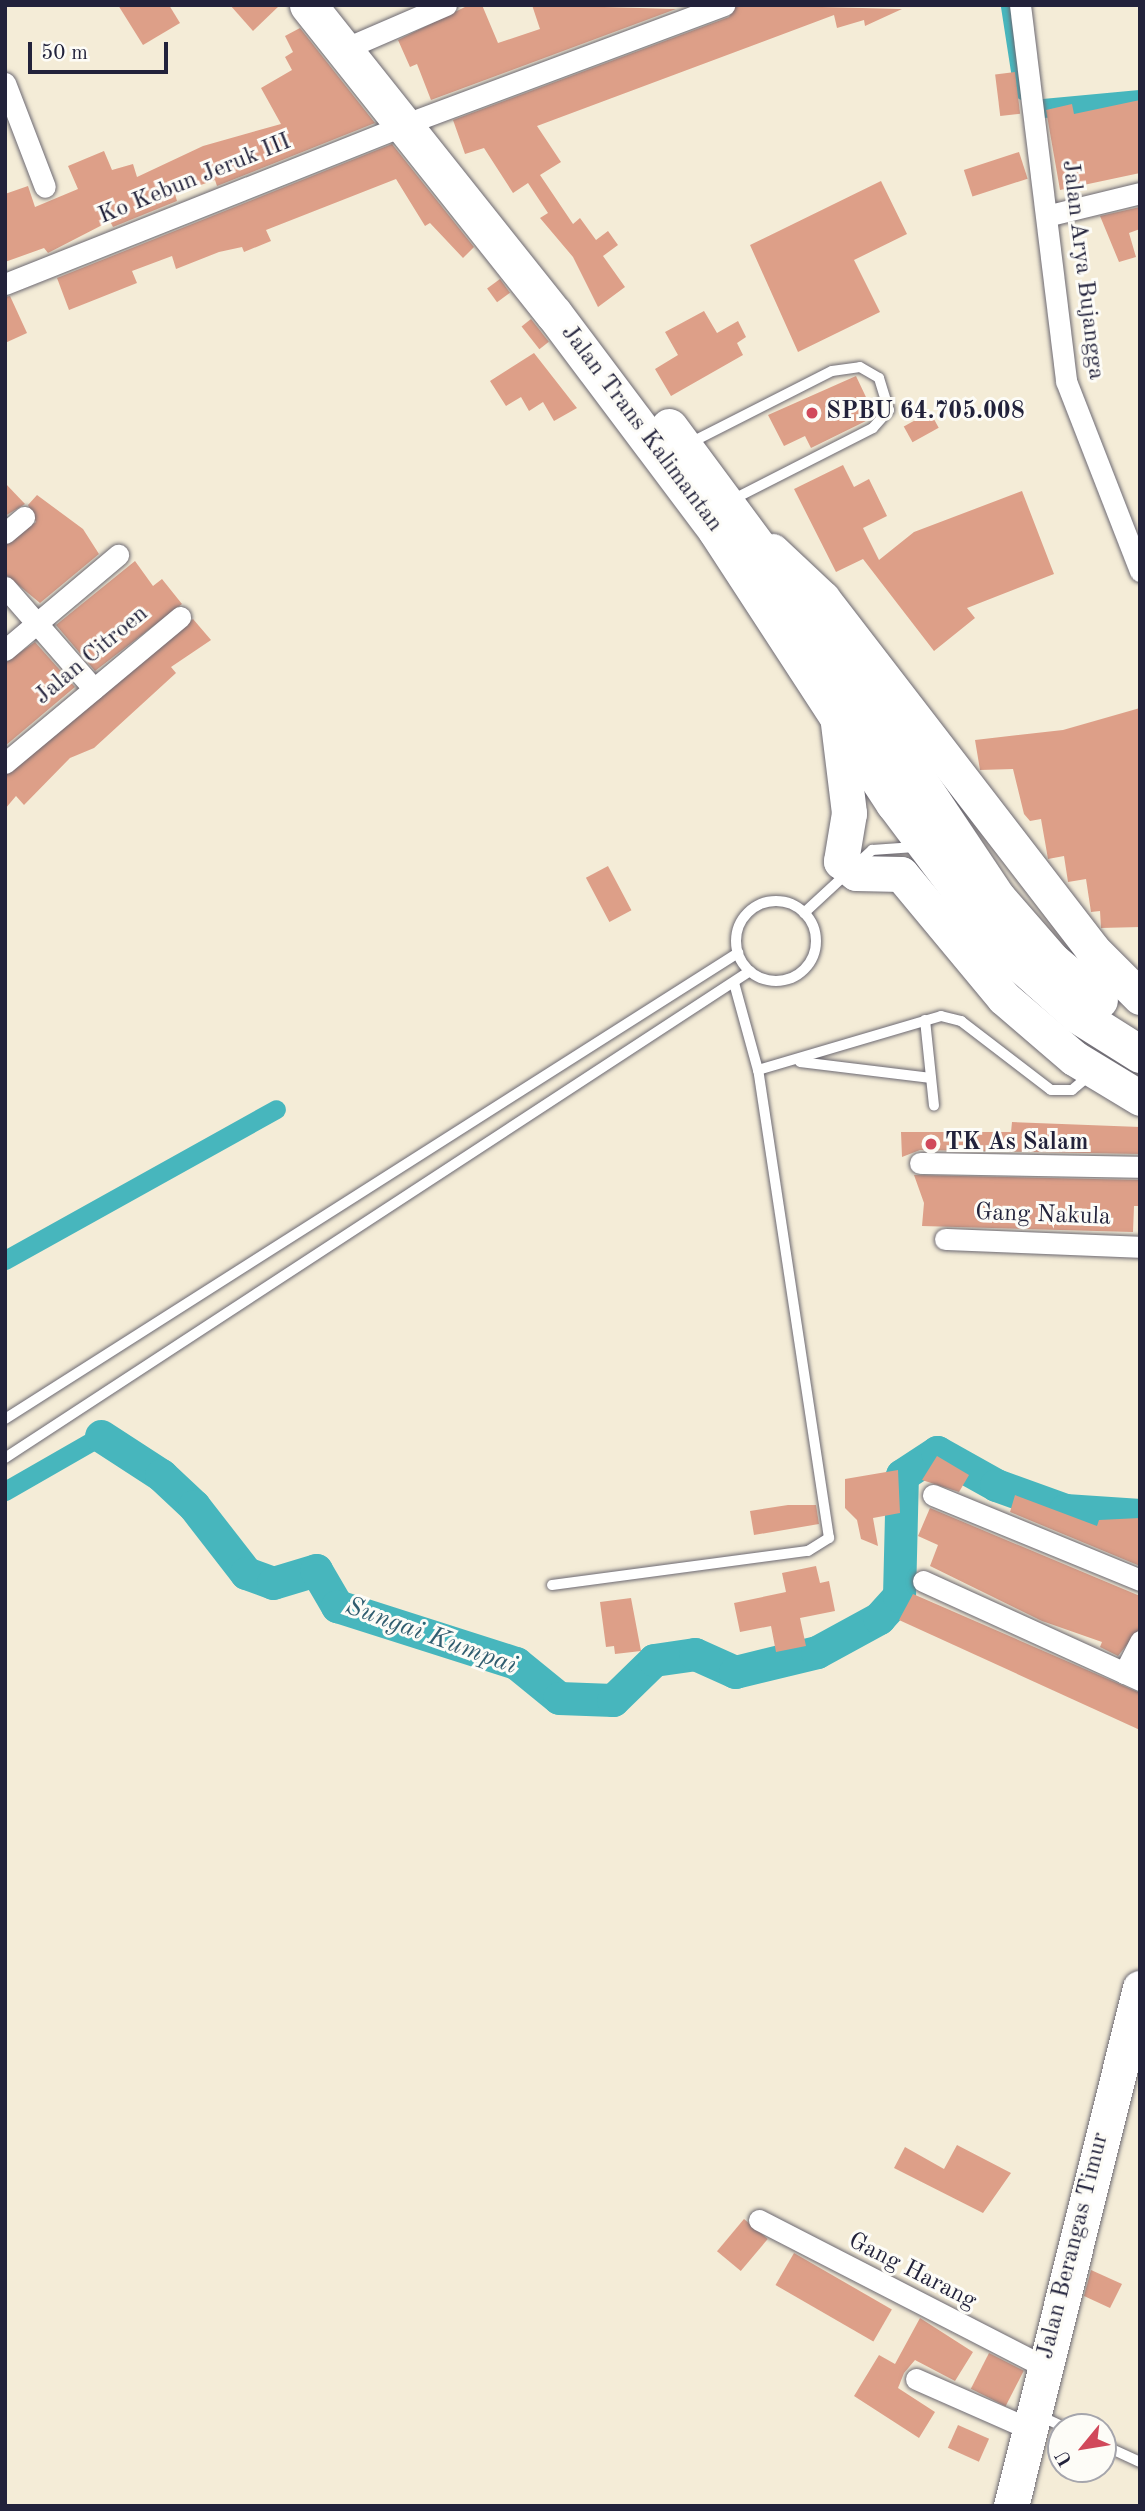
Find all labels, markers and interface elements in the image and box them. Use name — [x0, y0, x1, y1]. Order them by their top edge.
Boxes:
scale bar — [32, 28, 172, 72]
text: 50 m — [41, 43, 88, 64]
street label: Ko Kebun Jeruk III — [95, 128, 295, 232]
street label: Jalan Arya Bujangga — [1054, 158, 1110, 382]
street label: Jalan Trans Kalimantan — [554, 320, 728, 538]
place label: SPBU 64.705.008 — [826, 399, 1025, 427]
marker: SPBU 64.705.008 — [804, 405, 820, 421]
street label: Jalan Citroen — [29, 600, 155, 712]
place label: TK As Salam — [945, 1130, 1088, 1158]
marker: TK As Salam — [923, 1136, 939, 1152]
street label: Gang Nakula — [975, 1199, 1111, 1233]
water label: Sungai Kumpai — [341, 1591, 521, 1683]
street label: Jalan Berangas Timur — [1032, 2130, 1116, 2362]
street label: Gang Harang — [843, 2227, 981, 2317]
north arrow — [1047, 2413, 1117, 2483]
text: U — [1053, 2446, 1077, 2469]

